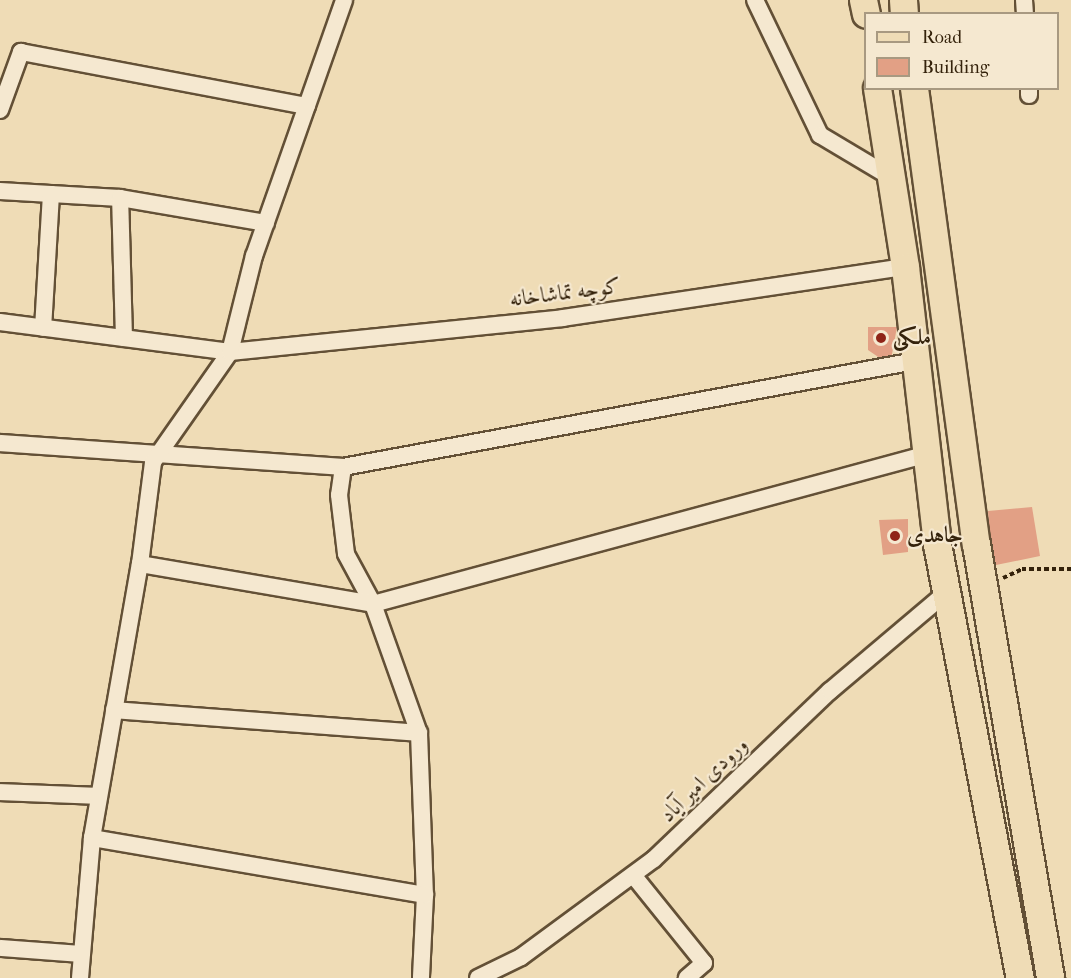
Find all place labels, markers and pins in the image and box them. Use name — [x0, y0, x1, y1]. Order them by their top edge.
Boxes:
place label: ملکی — [893, 325, 931, 351]
marker: ملکی — [874, 331, 888, 345]
place label: جاهدی — [907, 523, 962, 549]
marker: جاهدی — [888, 529, 902, 543]

